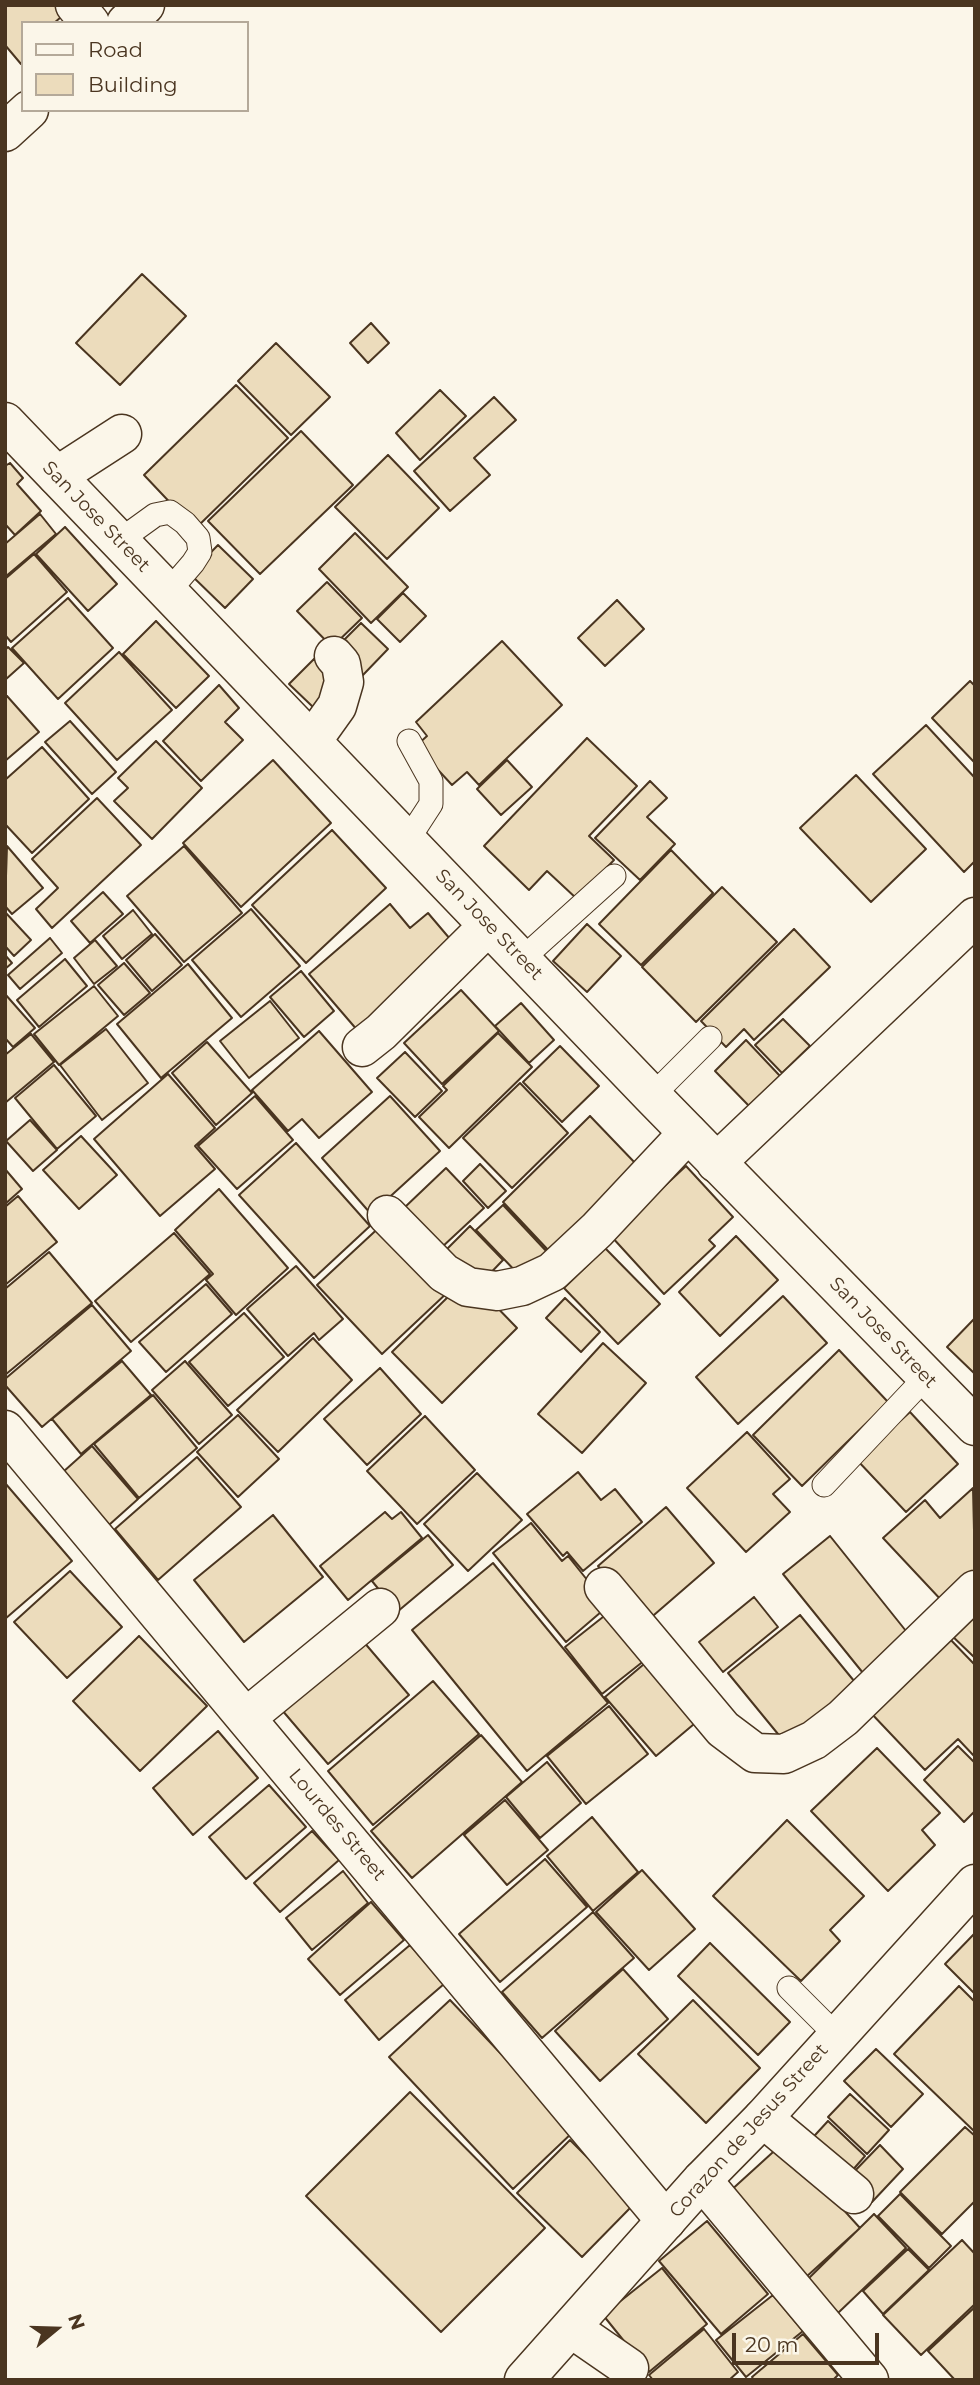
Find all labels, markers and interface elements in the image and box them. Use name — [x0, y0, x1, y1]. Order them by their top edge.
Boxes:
legend — [21, 21, 248, 112]
text: Road — [88, 37, 143, 62]
text: Building — [88, 72, 178, 97]
street label: San Jose Street — [37, 457, 155, 577]
street label: San Jose Street — [430, 865, 548, 985]
street label: San Jose Street — [824, 1273, 942, 1393]
street label: Lourdes Street — [284, 1764, 390, 1886]
street label: Corazon de Jesus Street — [665, 2039, 833, 2223]
north arrow — [21, 2294, 91, 2364]
text: N — [63, 2311, 90, 2333]
scale bar — [735, 2318, 882, 2362]
text: 20 m — [745, 2332, 799, 2357]

